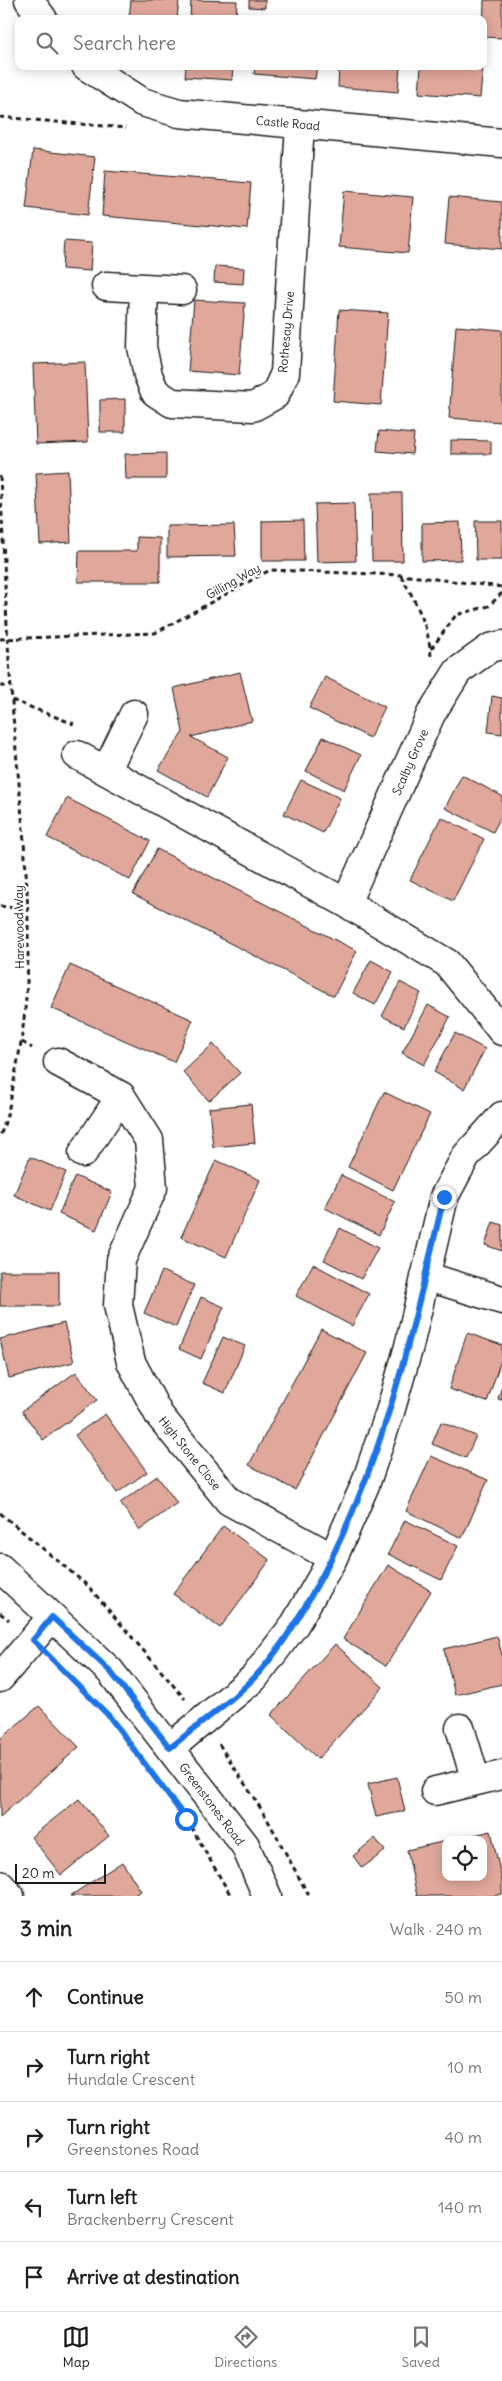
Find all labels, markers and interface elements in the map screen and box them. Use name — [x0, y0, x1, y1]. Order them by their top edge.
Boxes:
search box — [15, 15, 487, 70]
icon: search — [33, 29, 61, 57]
text: Search here — [73, 31, 176, 55]
street label: Castle Road — [255, 113, 321, 133]
street label: Rothesay Drive — [275, 291, 297, 373]
street label: Gilling Way — [203, 560, 263, 602]
street label: Scalby Grove — [389, 727, 431, 797]
street label: Harewood Way — [11, 885, 27, 969]
route end — [433, 1186, 456, 1209]
street label: High Stone Close — [156, 1413, 224, 1493]
street label: Greenstones Road — [176, 1760, 248, 1848]
route start — [175, 1808, 198, 1831]
map controls — [442, 1836, 487, 1881]
button: locate — [442, 1836, 487, 1881]
scale bar — [15, 1861, 106, 1884]
text: 20 m — [22, 1864, 55, 1882]
text: 3 min — [20, 1915, 72, 1942]
text: Walk · 240 m — [390, 1919, 482, 1939]
icon: ahead — [20, 1983, 48, 2011]
text: Continue — [67, 1985, 144, 2009]
text: 50 m — [444, 1987, 482, 2007]
text: Turn right — [67, 2045, 150, 2069]
icon: right — [20, 2053, 48, 2081]
text: 10 m — [447, 2057, 482, 2077]
text: Hundale Crescent — [67, 2069, 195, 2089]
text: Turn right — [67, 2115, 150, 2139]
icon: right — [20, 2123, 48, 2151]
text: 40 m — [444, 2127, 482, 2147]
text: Greenstones Road — [67, 2139, 199, 2159]
text: Turn left — [67, 2185, 137, 2209]
icon: left — [20, 2193, 48, 2221]
text: 140 m — [438, 2197, 482, 2217]
text: Brackenberry Crescent — [67, 2209, 234, 2229]
icon: arrive — [20, 2263, 48, 2291]
text: Arrive at destination — [67, 2265, 240, 2289]
tab: Map — [62, 2323, 90, 2371]
tab: Directions — [214, 2323, 277, 2371]
tab: Saved — [402, 2323, 440, 2371]

